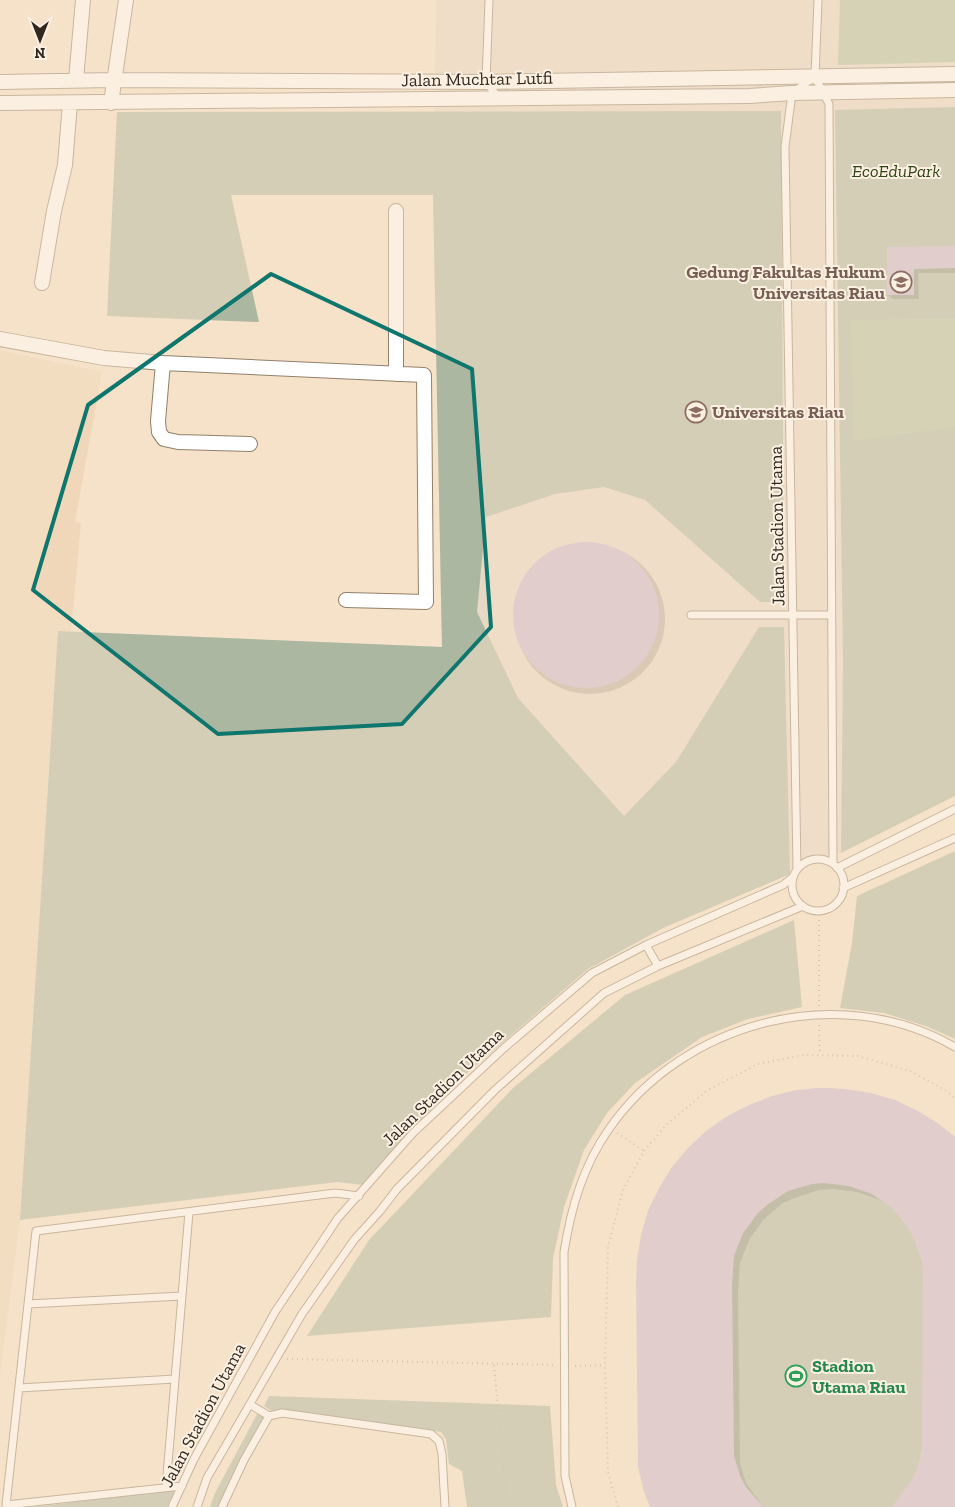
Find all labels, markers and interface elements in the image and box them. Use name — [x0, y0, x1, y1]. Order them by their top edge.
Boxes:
north arrow — [15, 15, 65, 65]
text: N — [34, 44, 45, 61]
street label: Jalan Muchtar Lutfi — [401, 67, 553, 91]
park label: EcoEduPark — [852, 160, 940, 182]
place label: Gedung Fakultas Hukum Universitas Riau — [686, 261, 885, 304]
school or university icon: Gedung Fakultas Hukum Universitas Riau — [889, 270, 913, 294]
school or university icon: Universitas Riau — [684, 400, 708, 424]
place label: Universitas Riau — [712, 401, 845, 423]
street label: Jalan Stadion Utama — [765, 445, 789, 606]
street label: Jalan Stadion Utama — [378, 1023, 508, 1151]
street label: Jalan Stadion Utama — [156, 1339, 250, 1491]
place label: Stadion Utama Riau — [812, 1355, 906, 1398]
sports icon: Stadion Utama Riau — [784, 1364, 808, 1388]

